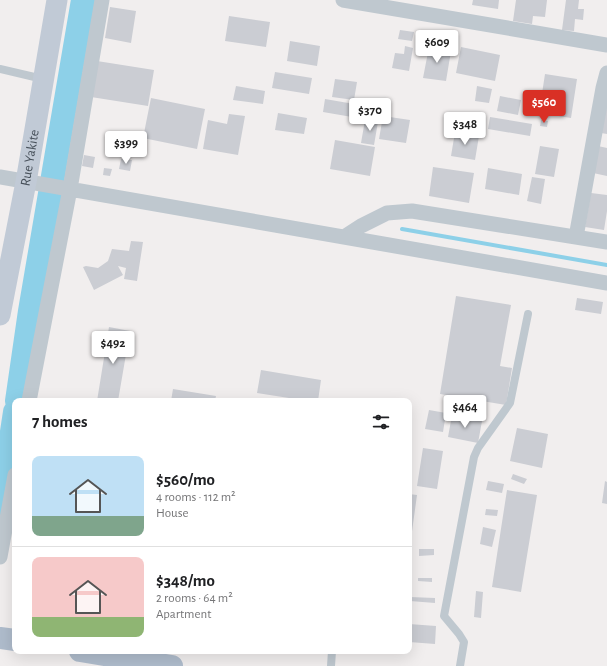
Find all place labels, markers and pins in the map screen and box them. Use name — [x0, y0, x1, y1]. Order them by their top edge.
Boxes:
pin: $609 — [413, 30, 461, 64]
pin: $560 — [520, 90, 568, 124]
pin: $370 — [346, 98, 394, 132]
pin: $348 — [441, 112, 489, 146]
pin: $399 — [102, 131, 150, 165]
pin: $492 — [89, 331, 137, 365]
pin: $464 — [441, 395, 489, 429]

